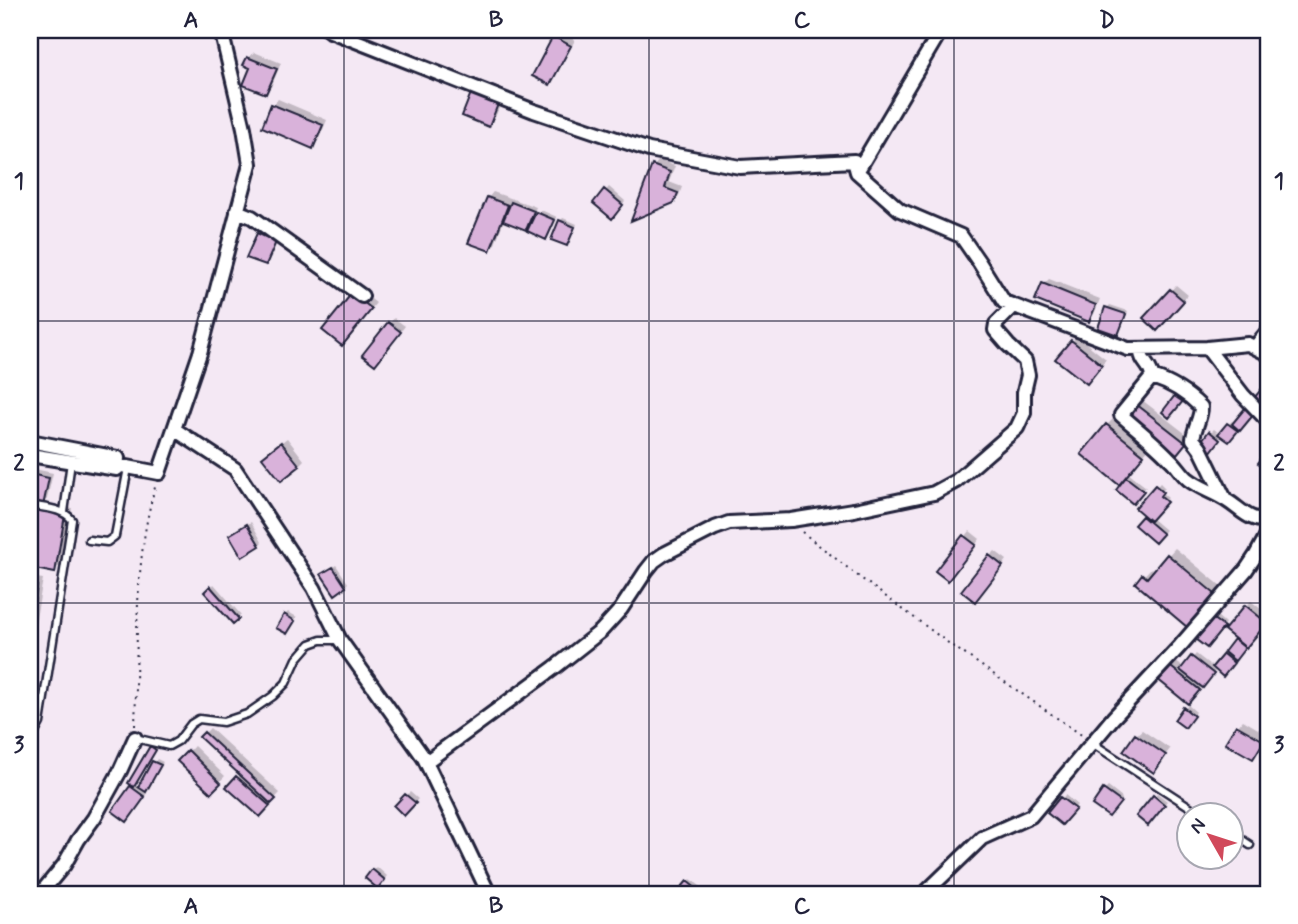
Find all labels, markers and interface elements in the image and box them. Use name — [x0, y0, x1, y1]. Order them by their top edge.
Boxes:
text: A — [183, 6, 199, 36]
text: B — [489, 6, 504, 36]
text: C — [794, 6, 811, 36]
text: D — [1099, 6, 1115, 36]
text: 1 — [14, 167, 24, 197]
text: 1 — [1274, 167, 1284, 197]
text: 2 — [13, 449, 25, 479]
text: 2 — [1273, 449, 1285, 479]
text: 3 — [14, 731, 25, 761]
text: 3 — [1274, 731, 1285, 761]
north arrow — [1176, 802, 1246, 872]
text: N — [1184, 813, 1212, 839]
text: A — [183, 892, 199, 922]
text: B — [489, 892, 504, 922]
text: C — [794, 892, 811, 922]
text: D — [1099, 892, 1115, 922]

